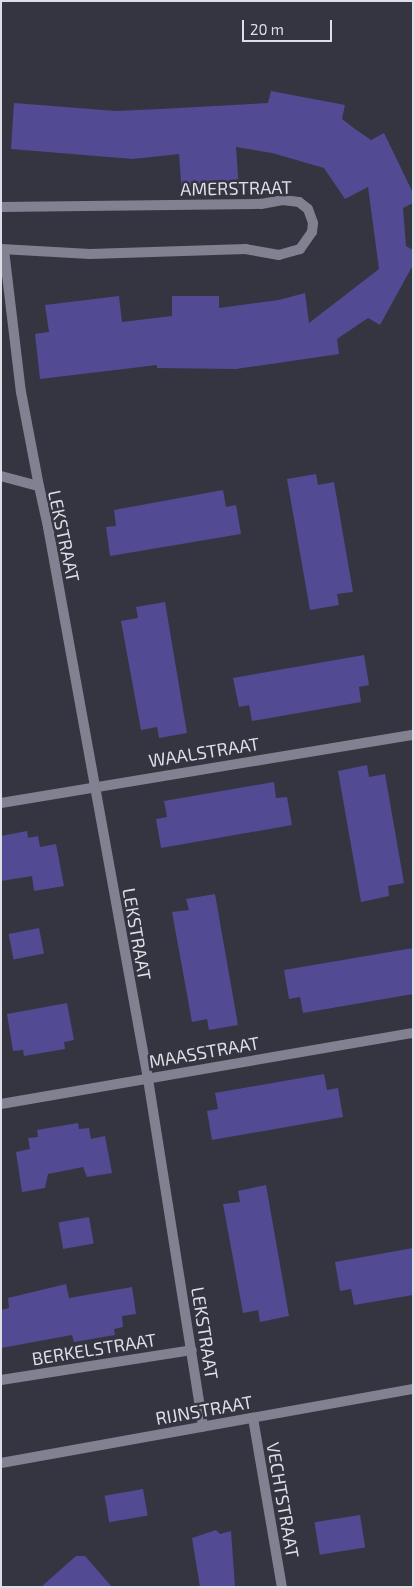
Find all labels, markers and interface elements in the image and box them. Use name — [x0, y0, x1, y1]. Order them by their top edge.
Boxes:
scale bar — [244, 10, 334, 42]
text: 20 m — [250, 20, 284, 38]
street label: AMERSTRAAT — [180, 176, 292, 200]
street label: LEKSTRAAT — [44, 488, 84, 584]
street label: WAALSTRAAT — [147, 733, 261, 771]
street label: LEKSTRAAT — [118, 886, 156, 982]
street label: MAASSTRAAT — [147, 1032, 261, 1072]
street label: LEKSTRAAT — [187, 1285, 223, 1381]
street label: BERKELSTRAAT — [30, 1329, 158, 1369]
street label: RIJNSTRAAT — [154, 1391, 254, 1429]
street label: VECHTSTRAAT — [262, 1440, 304, 1560]

